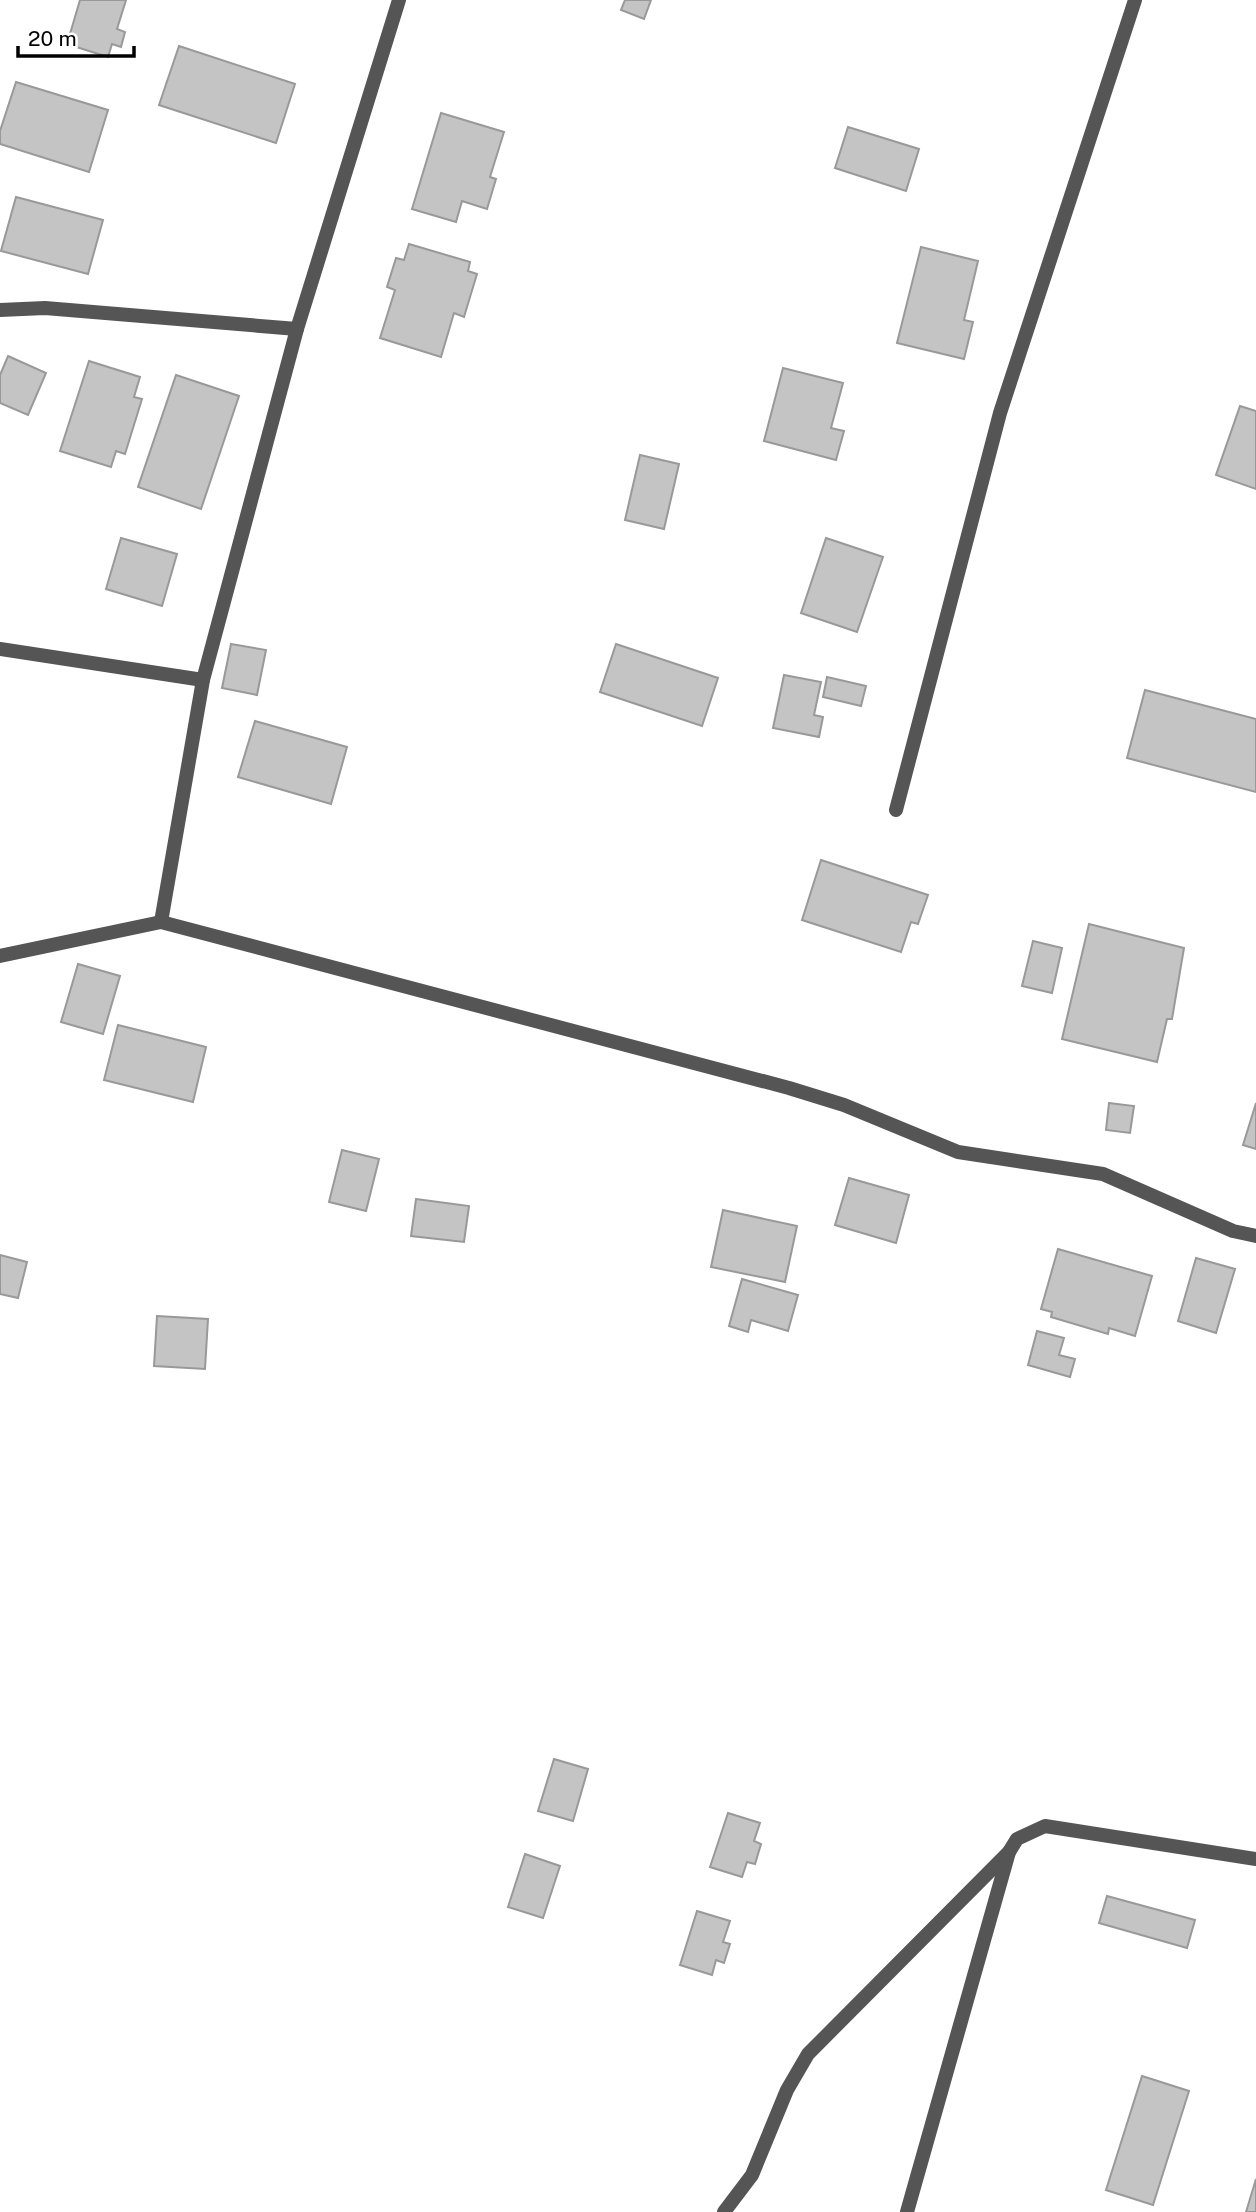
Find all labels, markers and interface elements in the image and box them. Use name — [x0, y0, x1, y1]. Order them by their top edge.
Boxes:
scale bar — [18, 14, 133, 58]
text: 20 m — [28, 26, 77, 51]

